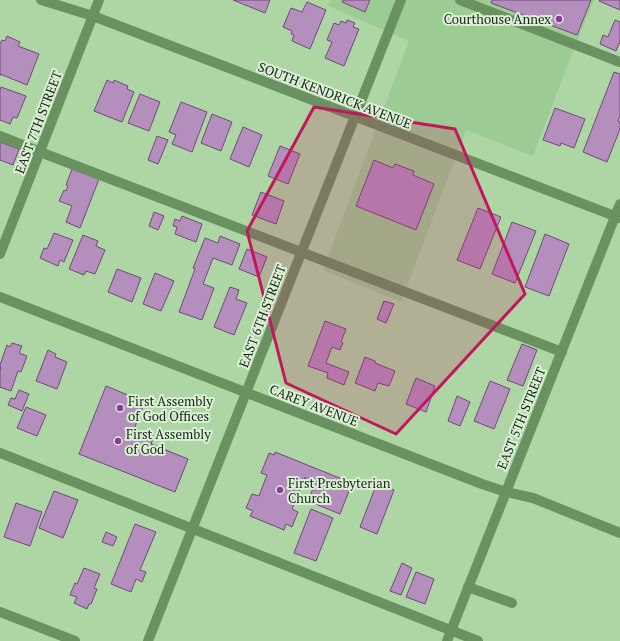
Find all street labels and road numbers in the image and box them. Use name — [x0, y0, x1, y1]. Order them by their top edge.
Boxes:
street label: SOUTH KENDRICK AVENUE — [256, 57, 414, 133]
street label: EAST 7TH STREET — [10, 68, 66, 176]
street label: EAST 6TH STREET — [234, 262, 290, 370]
street label: EAST 5TH STREET — [492, 364, 550, 472]
street label: CAREY AVENUE — [267, 380, 361, 430]

